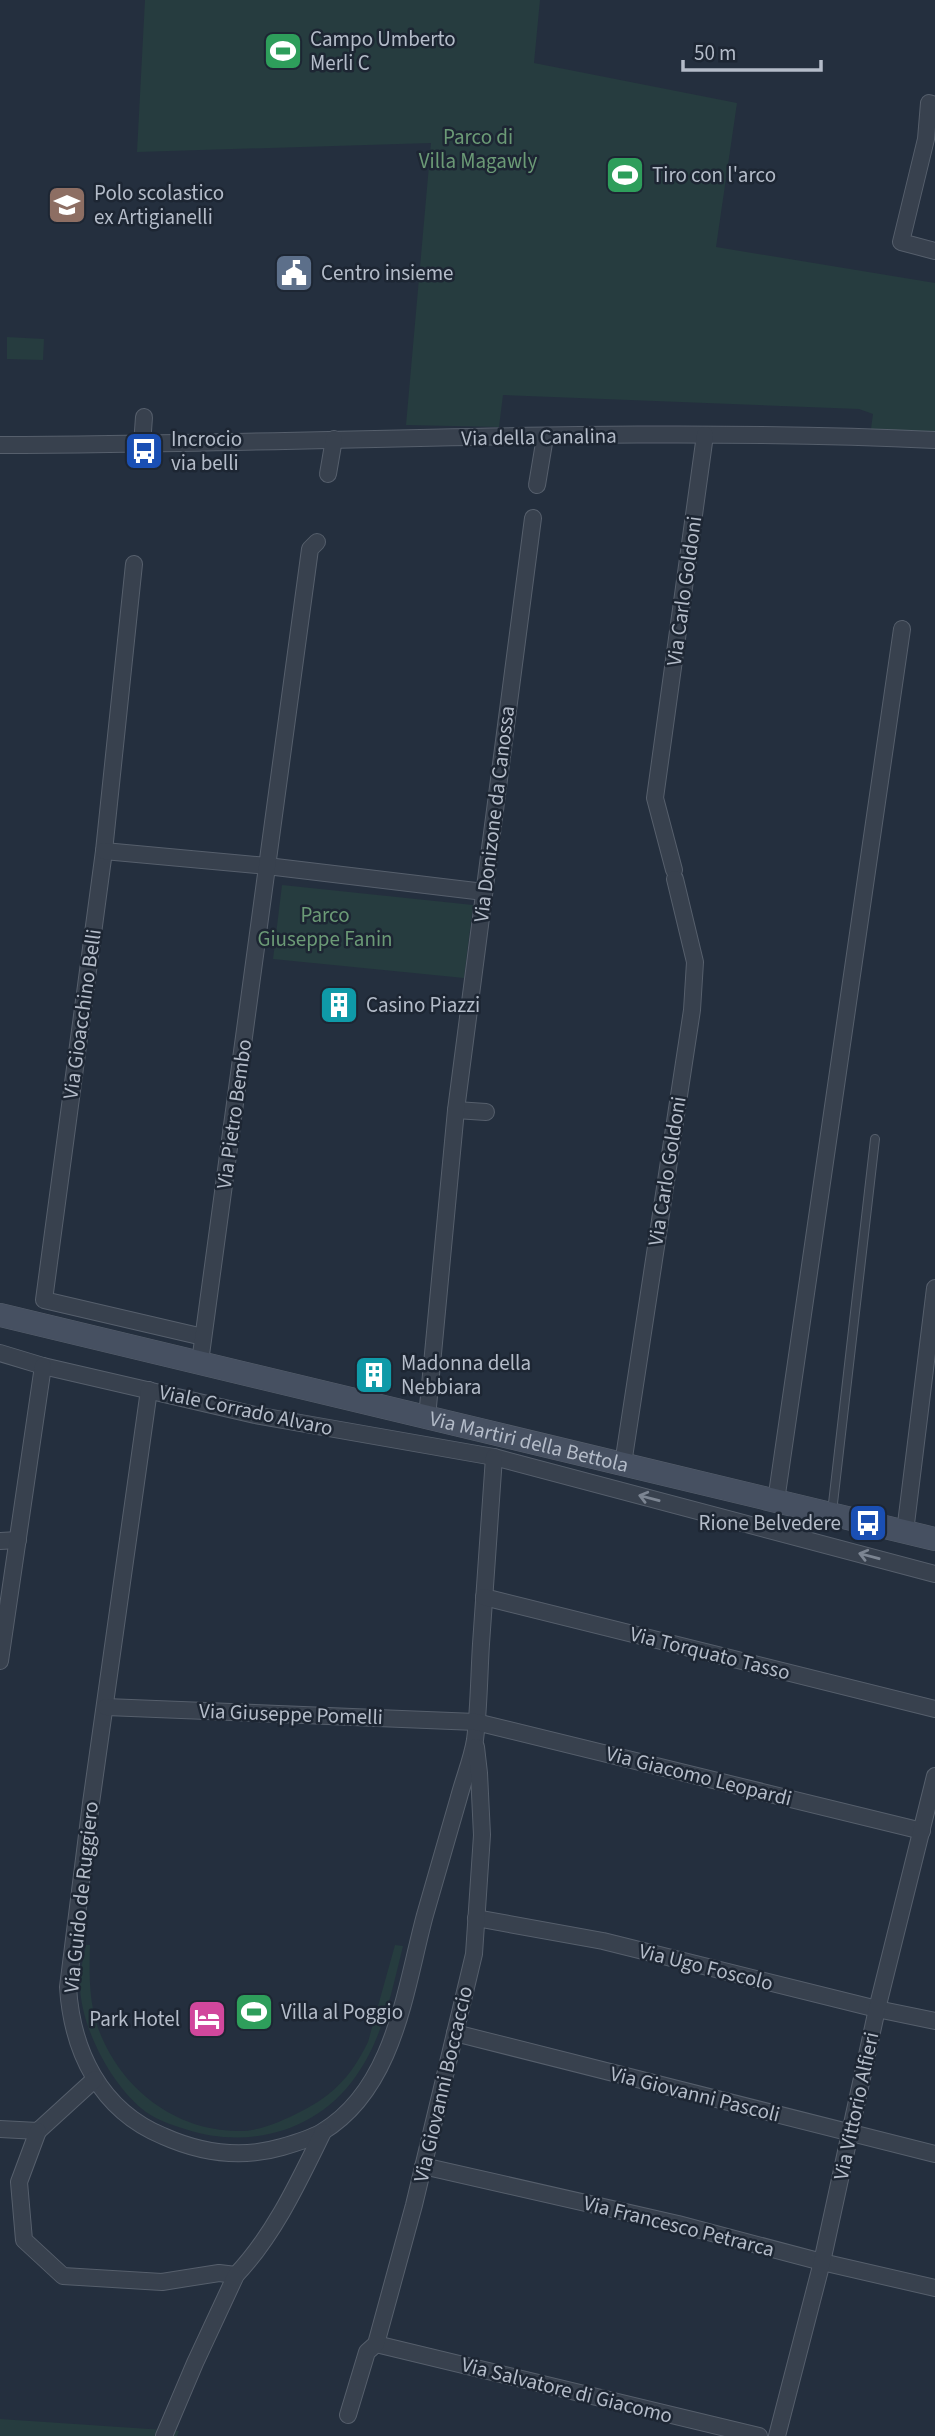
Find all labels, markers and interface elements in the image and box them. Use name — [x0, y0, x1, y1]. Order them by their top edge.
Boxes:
place label: Campo Umberto Merli C — [310, 24, 456, 78]
scale bar — [683, 28, 821, 72]
sports icon: Campo Umberto Merli C — [262, 30, 304, 72]
text: 50 m — [694, 38, 736, 68]
park label: Parco di Villa Magawly — [419, 122, 537, 176]
sports icon: Tiro con l'arco — [604, 154, 646, 196]
place label: Tiro con l'arco — [652, 160, 776, 190]
place label: Polo scolastico ex Artigianelli — [94, 178, 224, 232]
school or university icon: Polo scolastico ex Artigianelli — [46, 184, 88, 226]
public building icon: Centro insieme — [273, 252, 315, 294]
place label: Centro insieme — [321, 258, 454, 288]
street label: Via della Canalina — [461, 421, 617, 453]
place label: Incrocio via belli — [171, 424, 242, 478]
bus stop icon: Incrocio via belli — [123, 430, 165, 472]
street label: Via Carlo Goldoni — [659, 514, 709, 668]
street label: Via Donizone da Canossa — [466, 704, 522, 924]
park label: Parco Giuseppe Fanin — [257, 900, 393, 954]
street label: Via Gioacchino Belli — [55, 927, 109, 1101]
building icon: Casino Piazzi — [318, 984, 360, 1026]
place label: Casino Piazzi — [366, 990, 480, 1020]
street label: Via Pietro Bembo — [209, 1037, 259, 1191]
street label: Via Carlo Goldoni — [640, 1094, 694, 1248]
place label: Madonna della Nebbiara — [401, 1348, 531, 1402]
building icon: Madonna della Nebbiara — [353, 1354, 395, 1396]
street label: Viale Corrado Alvaro — [156, 1377, 336, 1443]
street label: Via Martiri della Bettola — [426, 1403, 632, 1480]
one-way arrow — [638, 1491, 661, 1504]
bus stop icon: Rione Belvedere — [847, 1502, 889, 1544]
place label: Rione Belvedere — [699, 1508, 841, 1538]
one-way arrow — [858, 1549, 881, 1562]
street label: Via Torquato Tasso — [627, 1619, 793, 1687]
street label: Via Giuseppe Pomelli — [199, 1696, 383, 1732]
street label: Via Giacomo Leopardi — [603, 1738, 795, 1814]
street label: Via Guido de Ruggiero — [56, 1800, 106, 1994]
street label: Via Ugo Foscolo — [636, 1936, 776, 1998]
street label: Via Giovanni Boccaccio — [406, 1983, 480, 2185]
sports icon: Villa al Poggio — [233, 1991, 275, 2033]
place label: Villa al Poggio — [281, 1997, 403, 2027]
hotel icon: Park Hotel — [186, 1998, 228, 2040]
place label: Park Hotel — [89, 2004, 180, 2034]
street label: Via Vittorio Alfieri — [826, 2029, 886, 2183]
street label: Via Giovanni Pascoli — [607, 2058, 783, 2130]
street label: Via Francesco Petrarca — [580, 2188, 778, 2264]
street label: Via Salvatore di Giacomo — [458, 2349, 676, 2431]

